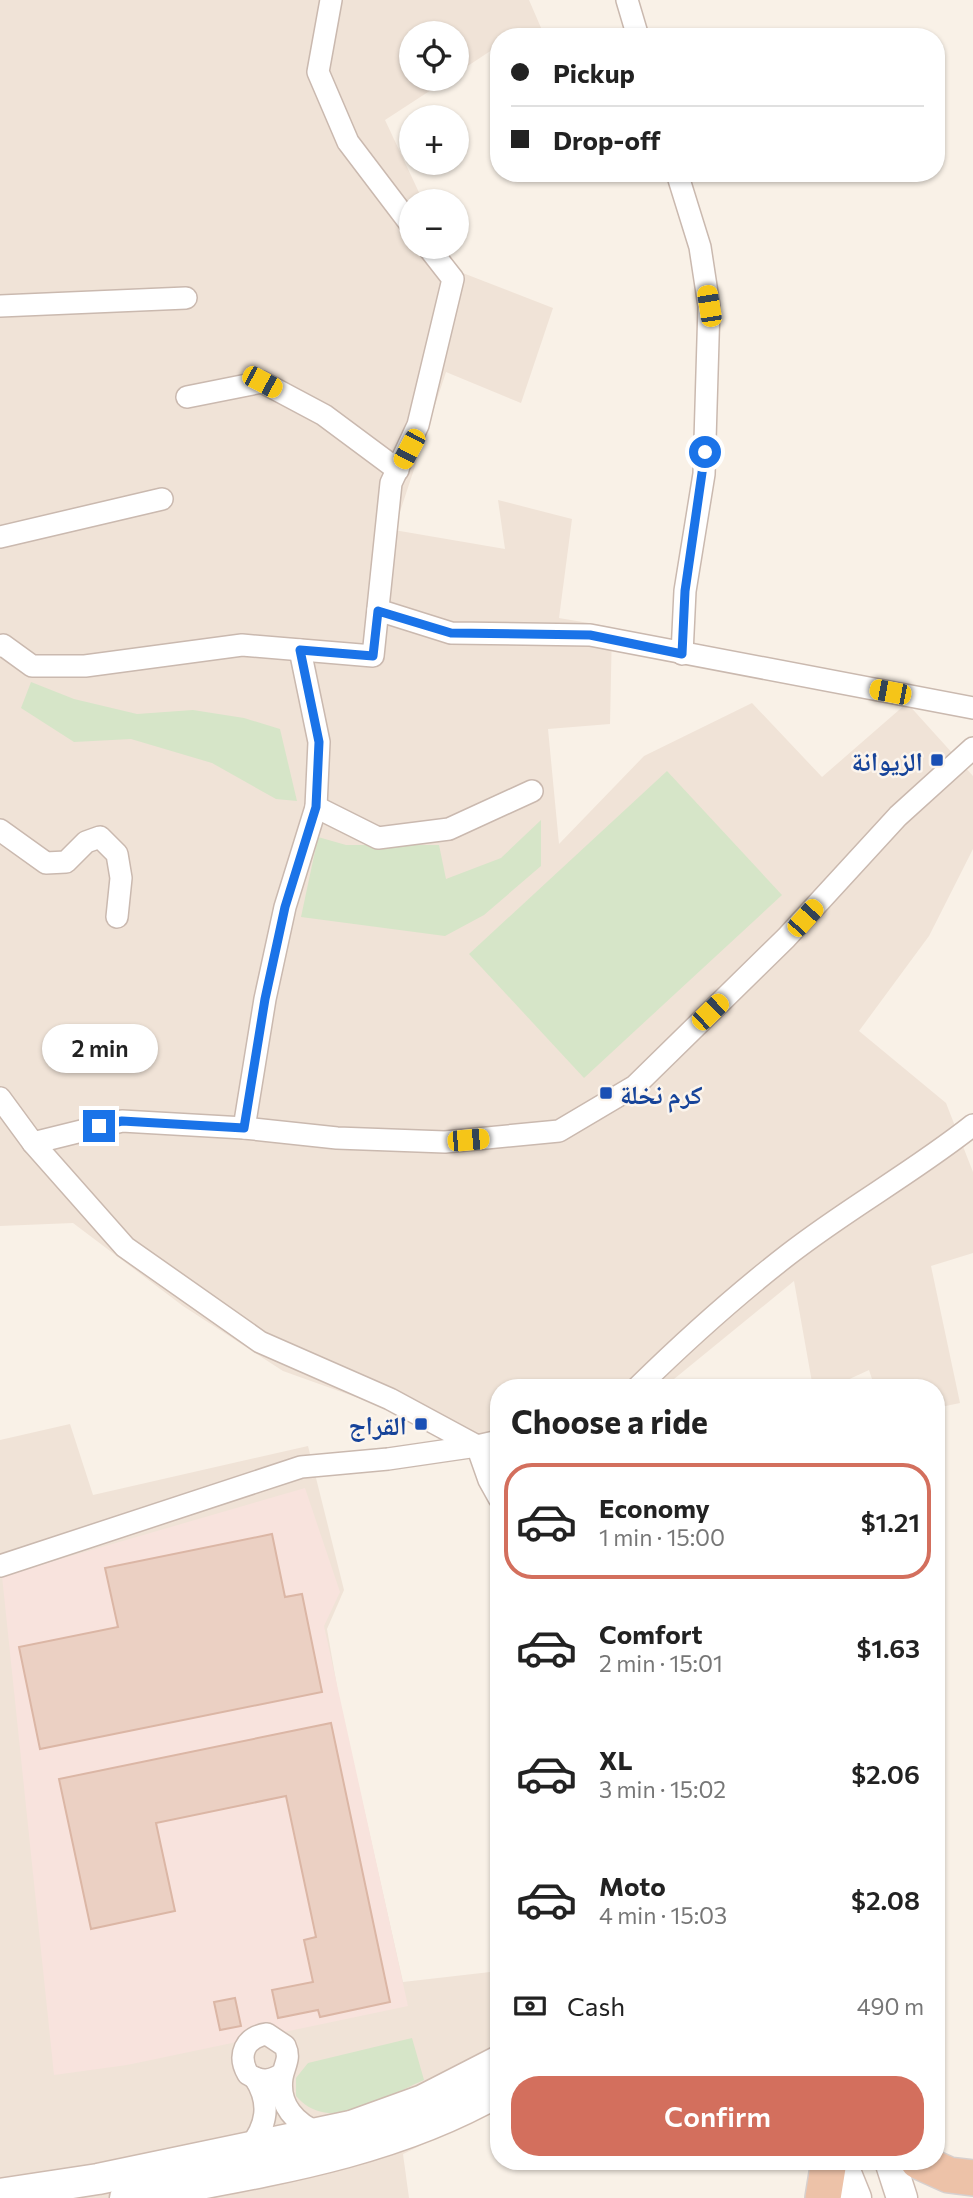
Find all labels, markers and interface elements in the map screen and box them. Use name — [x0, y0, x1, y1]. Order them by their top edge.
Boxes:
map controls — [399, 21, 469, 259]
button: locate — [399, 21, 469, 91]
text: Pickup — [553, 57, 635, 88]
button: + — [399, 105, 469, 175]
text: Drop-off — [553, 124, 660, 155]
button: − — [399, 189, 469, 259]
car — [696, 284, 723, 328]
car — [239, 363, 286, 401]
car — [390, 426, 429, 472]
route start — [689, 436, 721, 468]
car — [868, 678, 913, 706]
place label: الزيوانة — [851, 745, 923, 776]
marker: الزيوانة — [929, 752, 945, 768]
car — [784, 895, 827, 941]
car — [688, 990, 733, 1034]
callout: 2 min — [41, 1024, 157, 1074]
text: 2 min — [72, 1034, 128, 1062]
place label: كرم نخلة — [620, 1078, 703, 1113]
marker: كرم نخلة — [598, 1085, 614, 1101]
route end — [83, 1110, 115, 1142]
car — [447, 1128, 490, 1152]
text: Choose a ride — [511, 1401, 708, 1441]
place label: القراج — [349, 1409, 407, 1442]
marker: القراج — [413, 1416, 429, 1432]
icon: car — [515, 1490, 578, 1553]
text: Economy — [599, 1492, 710, 1523]
text: $1.21 — [861, 1506, 920, 1537]
text: 1 min · 15:00 — [599, 1523, 725, 1551]
icon: car — [515, 1616, 578, 1679]
text: Comfort — [599, 1618, 702, 1649]
text: $1.63 — [857, 1632, 920, 1663]
text: 2 min · 15:01 — [599, 1649, 723, 1677]
icon: car — [515, 1742, 578, 1805]
text: XL — [599, 1744, 633, 1775]
text: $2.06 — [851, 1758, 920, 1789]
text: 3 min · 15:02 — [599, 1775, 726, 1803]
icon: car — [515, 1868, 578, 1931]
text: Moto — [599, 1870, 666, 1901]
text: $2.08 — [851, 1884, 920, 1915]
text: 4 min · 15:03 — [599, 1901, 727, 1929]
icon: cash — [511, 1987, 549, 2025]
text: Cash — [567, 1990, 625, 2021]
text: 490 m — [857, 1992, 924, 2020]
button: Confirm — [511, 2076, 924, 2156]

